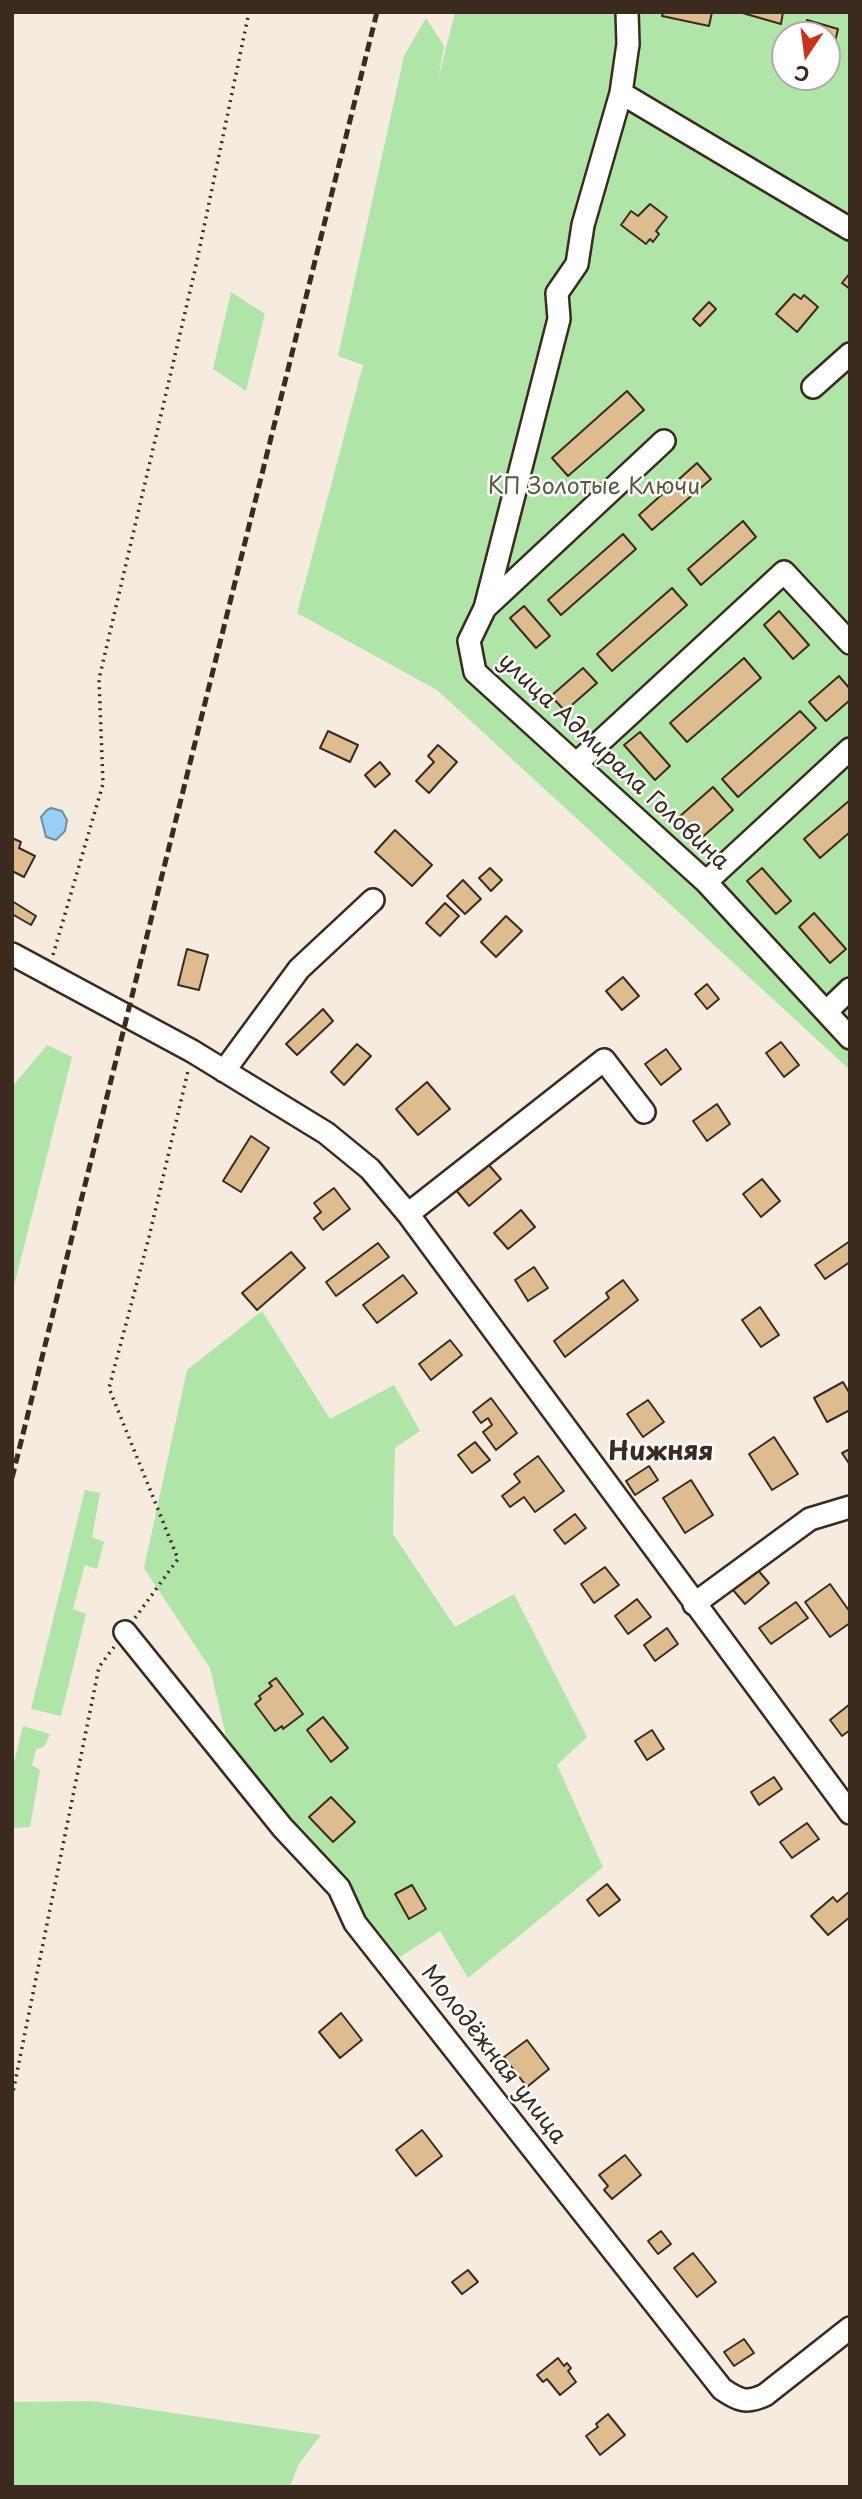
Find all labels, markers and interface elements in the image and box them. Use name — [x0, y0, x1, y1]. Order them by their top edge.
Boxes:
north arrow — [771, 21, 841, 91]
text: С — [792, 59, 812, 90]
park label: КП Золотые Ключи — [488, 474, 700, 502]
street label: улица Адмирала Головина — [492, 648, 734, 876]
district label: Нижняя — [608, 1437, 714, 1469]
street label: Молодёжная улица — [415, 1960, 571, 2150]

